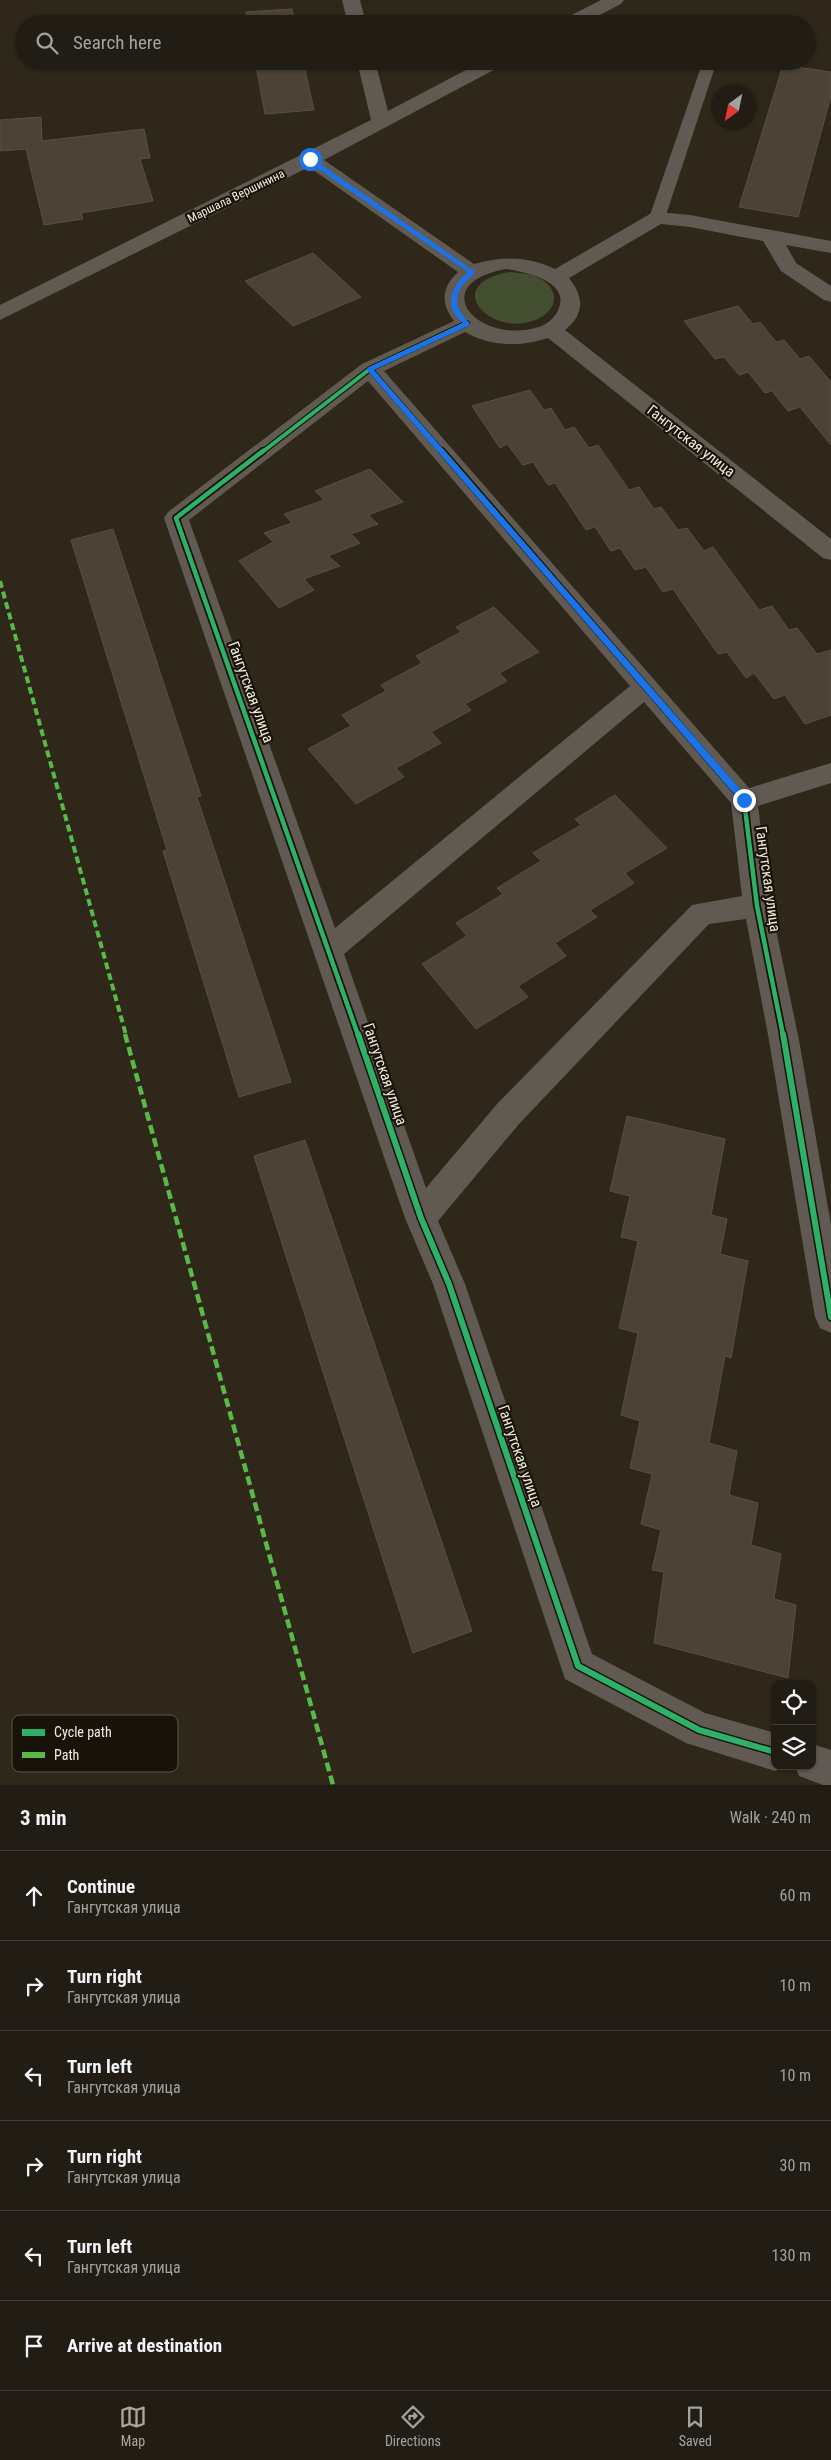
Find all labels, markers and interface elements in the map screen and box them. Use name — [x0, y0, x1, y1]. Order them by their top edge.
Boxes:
search box — [15, 15, 816, 70]
icon: search — [33, 29, 61, 57]
text: Search here — [73, 31, 161, 54]
north arrow — [711, 85, 756, 130]
route start — [299, 148, 322, 171]
street label: Маршала Вершинина — [185, 166, 287, 226]
street label: Гангутская улица — [643, 401, 739, 481]
street label: Гангутская улица — [224, 639, 278, 745]
route end — [733, 789, 756, 812]
street label: Гангутская улица — [752, 825, 784, 933]
street label: Гангутская улица — [359, 1021, 411, 1127]
street label: Гангутская улица — [494, 1403, 546, 1509]
map controls — [771, 1680, 816, 1770]
button: locate — [771, 1680, 816, 1725]
legend — [12, 1715, 178, 1772]
text: Cycle path — [54, 1724, 112, 1740]
button: layers — [771, 1725, 816, 1770]
text: Path — [54, 1747, 79, 1763]
text: 3 min — [20, 1806, 67, 1830]
text: Walk · 240 m — [730, 1808, 811, 1827]
text: Continue — [67, 1875, 135, 1898]
icon: ahead — [20, 1882, 48, 1910]
text: 60 m — [779, 1886, 811, 1905]
text: Гангутская улица — [67, 1898, 181, 1917]
text: Turn right — [67, 1965, 142, 1988]
icon: right — [20, 1972, 48, 2000]
text: 10 m — [779, 1976, 811, 1995]
text: Гангутская улица — [67, 1988, 181, 2007]
text: Turn left — [67, 2055, 132, 2078]
icon: left — [20, 2062, 48, 2090]
text: 10 m — [779, 2066, 811, 2085]
text: Гангутская улица — [67, 2078, 181, 2097]
text: Turn right — [67, 2145, 142, 2168]
icon: right — [20, 2152, 48, 2180]
text: 30 m — [779, 2156, 811, 2175]
text: Гангутская улица — [67, 2168, 181, 2187]
text: Turn left — [67, 2235, 132, 2258]
icon: left — [20, 2242, 48, 2270]
text: 130 m — [772, 2246, 811, 2265]
text: Гангутская улица — [67, 2258, 181, 2277]
icon: arrive — [20, 2332, 48, 2360]
text: Arrive at destination — [67, 2334, 222, 2357]
tab: Map — [119, 2403, 147, 2449]
tab: Directions — [385, 2403, 441, 2449]
tab: Saved — [679, 2403, 712, 2449]

